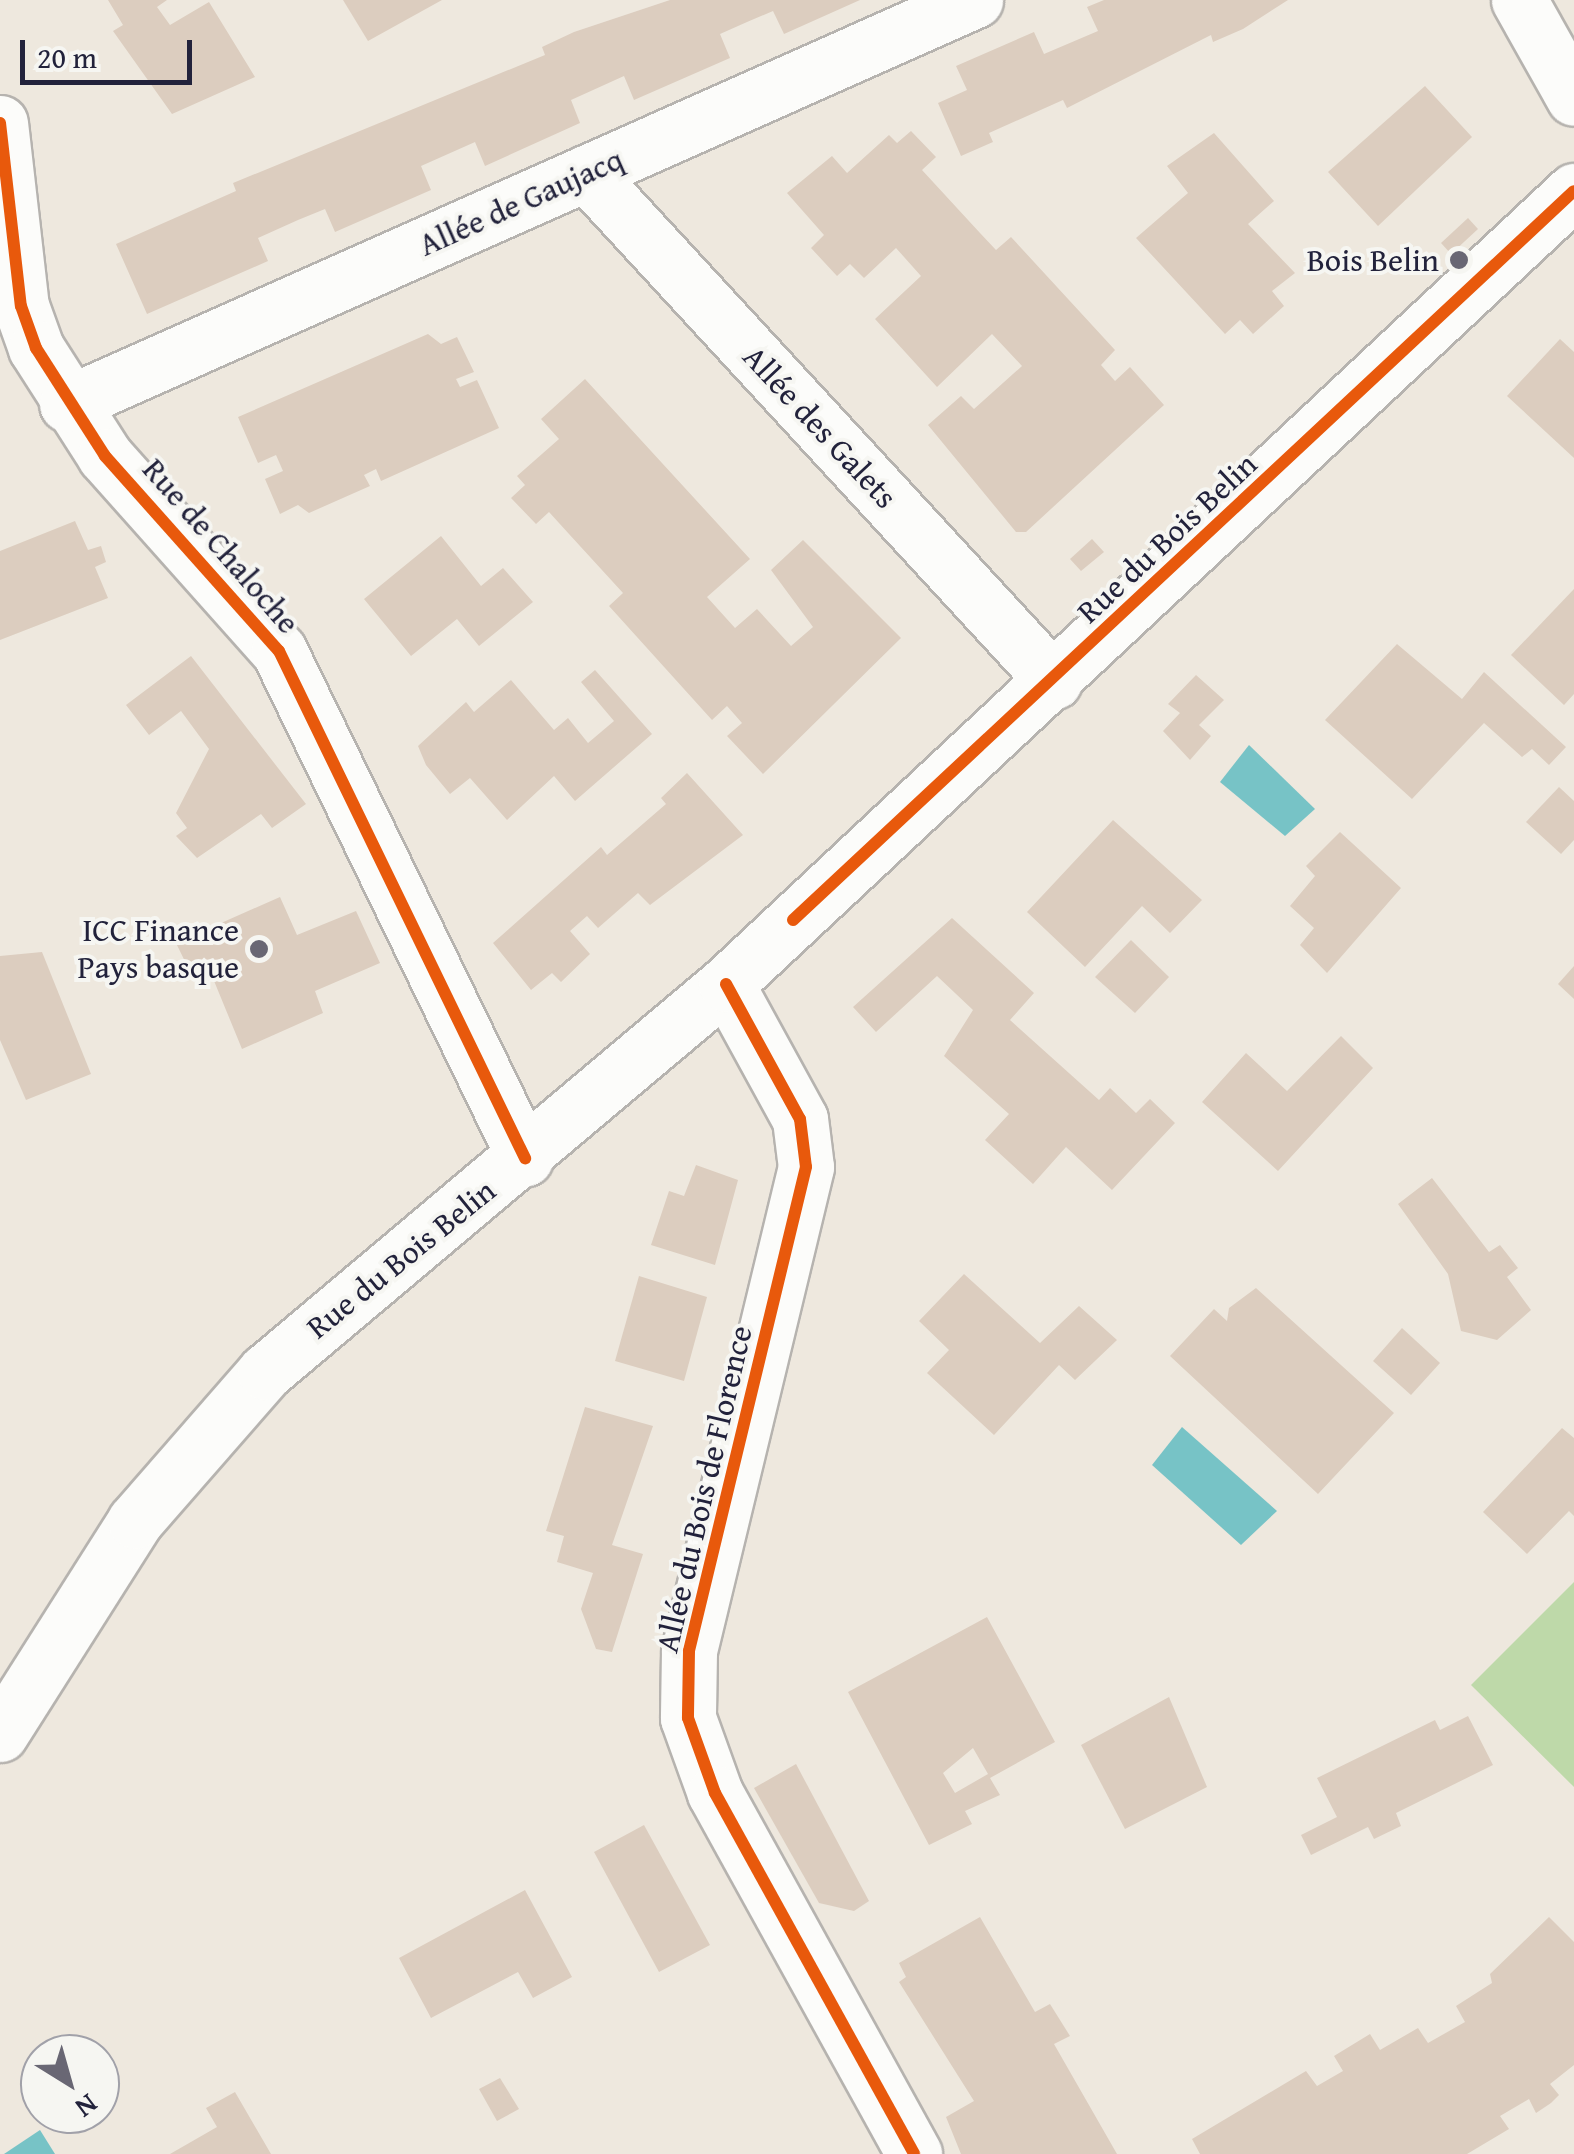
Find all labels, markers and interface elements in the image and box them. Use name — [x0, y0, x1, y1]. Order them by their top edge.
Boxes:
scale bar — [25, 20, 198, 82]
text: 20 m — [37, 35, 97, 79]
street label: Allée de Gaujacq — [413, 140, 629, 264]
place label: Bois Belin — [1307, 241, 1439, 279]
marker: Bois Belin — [1448, 249, 1470, 271]
street label: Allée des Galets — [735, 338, 905, 516]
street label: Rue du Bois Belin — [1069, 445, 1265, 631]
street label: Rue de Chaloche — [135, 451, 307, 641]
place label: ICC Finance Pays basque — [77, 912, 239, 987]
marker: ICC Finance Pays basque — [248, 938, 270, 960]
street label: Rue du Bois Belin — [299, 1171, 503, 1347]
street label: Allée du Bois de Florence — [648, 1322, 760, 1656]
north arrow — [20, 2034, 120, 2134]
text: N — [67, 2085, 107, 2129]

